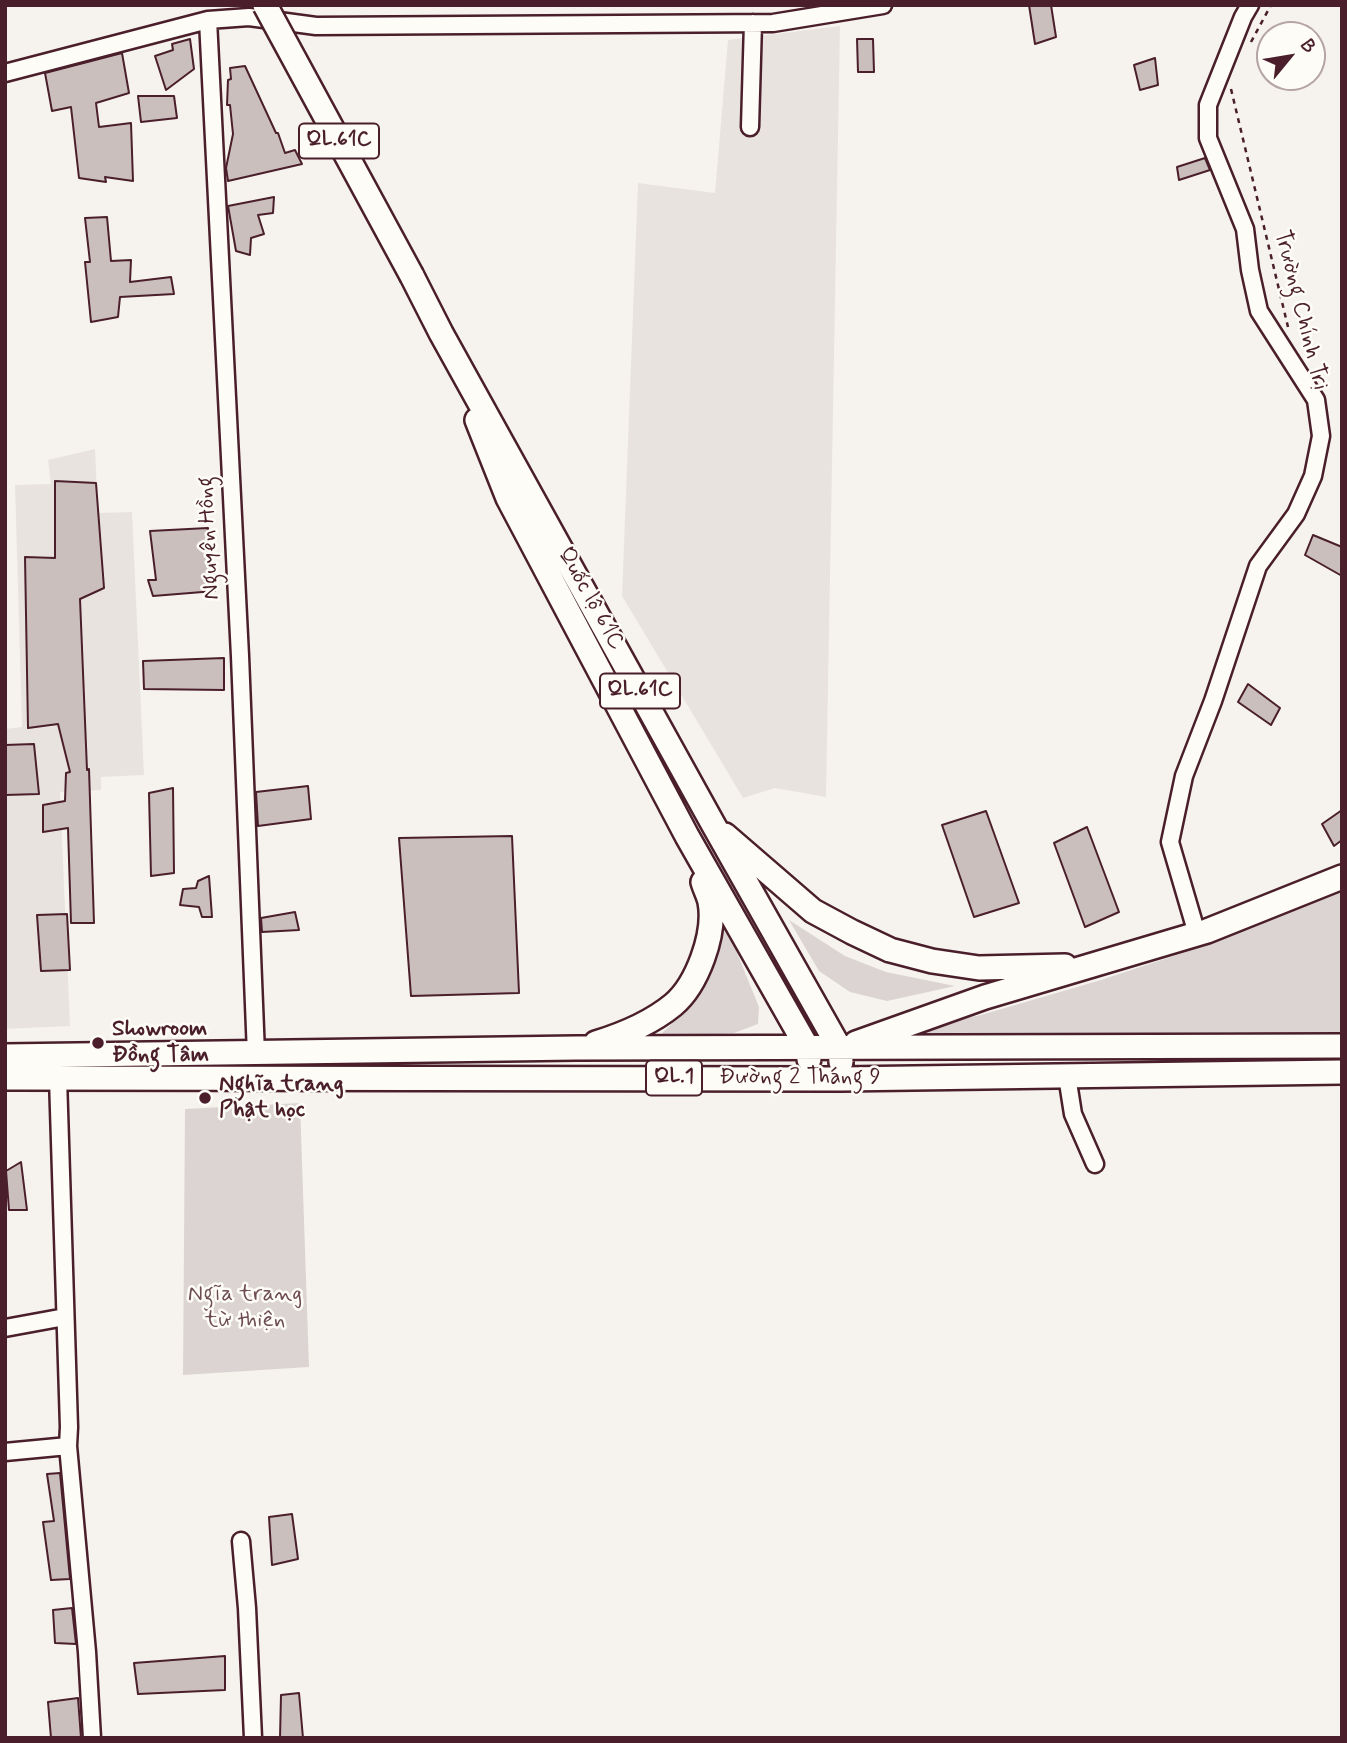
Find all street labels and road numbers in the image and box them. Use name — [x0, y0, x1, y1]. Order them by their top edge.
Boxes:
road number: QL.61C — [299, 124, 379, 158]
street label: Trường Chính Trị — [1267, 228, 1333, 392]
street label: Nguyên Hồng — [193, 476, 227, 600]
street label: Quốc lộ 61C — [550, 543, 630, 655]
road number: QL.61C — [600, 674, 680, 708]
road number: QL.1 — [646, 1060, 702, 1096]
street label: Đường 2 Tháng 9 — [719, 1064, 881, 1092]

